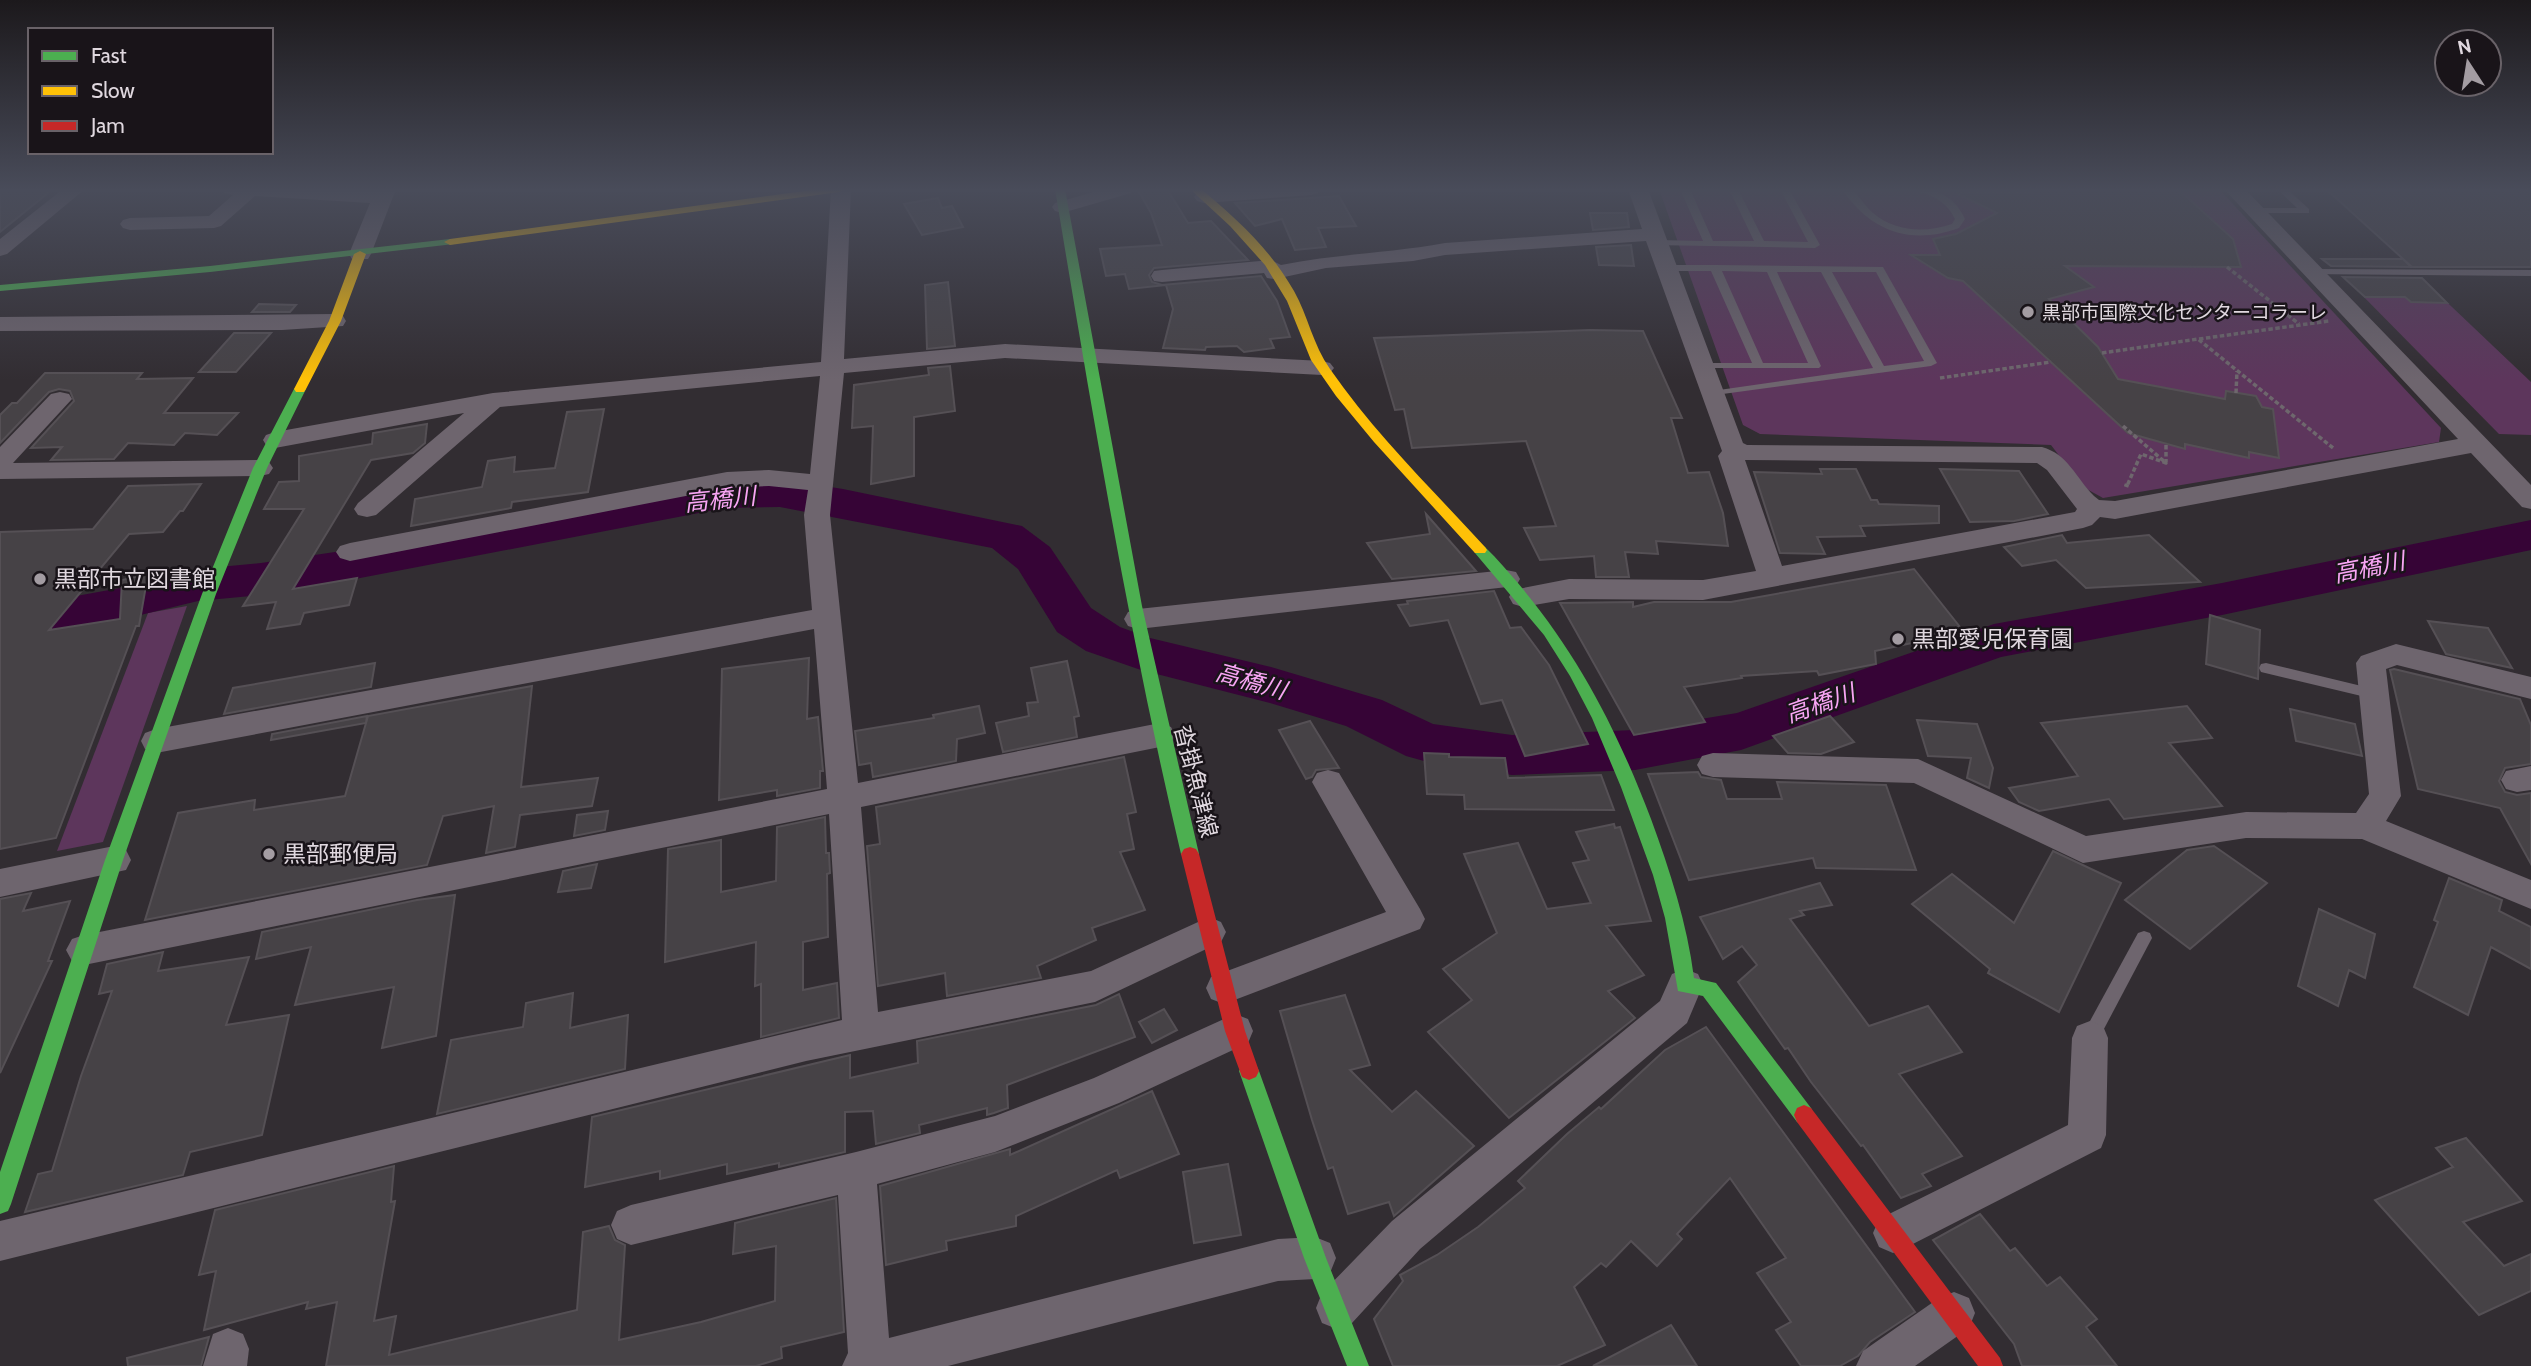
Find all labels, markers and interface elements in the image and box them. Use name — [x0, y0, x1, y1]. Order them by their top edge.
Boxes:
legend — [28, 28, 273, 154]
north arrow — [2433, 28, 2503, 98]
text: N — [2456, 34, 2474, 60]
text: Fast — [91, 43, 127, 68]
text: Slow — [91, 78, 135, 103]
text: Jam — [90, 113, 125, 138]
place label: 黒部市国際文化センターコラーレ — [2042, 301, 2327, 324]
marker: 黒部市国際文化センターコラーレ — [2020, 304, 2036, 320]
water label: 高橋川 — [683, 481, 760, 517]
water label: 高橋川 — [2331, 545, 2410, 588]
place label: 黒部市立図書館 — [54, 565, 215, 593]
marker: 黒部市立図書館 — [32, 571, 48, 587]
place label: 黒部愛児保育園 — [1912, 625, 2073, 653]
marker: 黒部愛児保育園 — [1890, 631, 1906, 647]
water label: 高橋川 — [1212, 657, 1292, 706]
water label: 高橋川 — [1781, 677, 1862, 728]
street label: 沓掛魚津線 — [1169, 722, 1223, 840]
place label: 黒部郵便局 — [283, 840, 398, 868]
marker: 黒部郵便局 — [261, 846, 277, 862]

